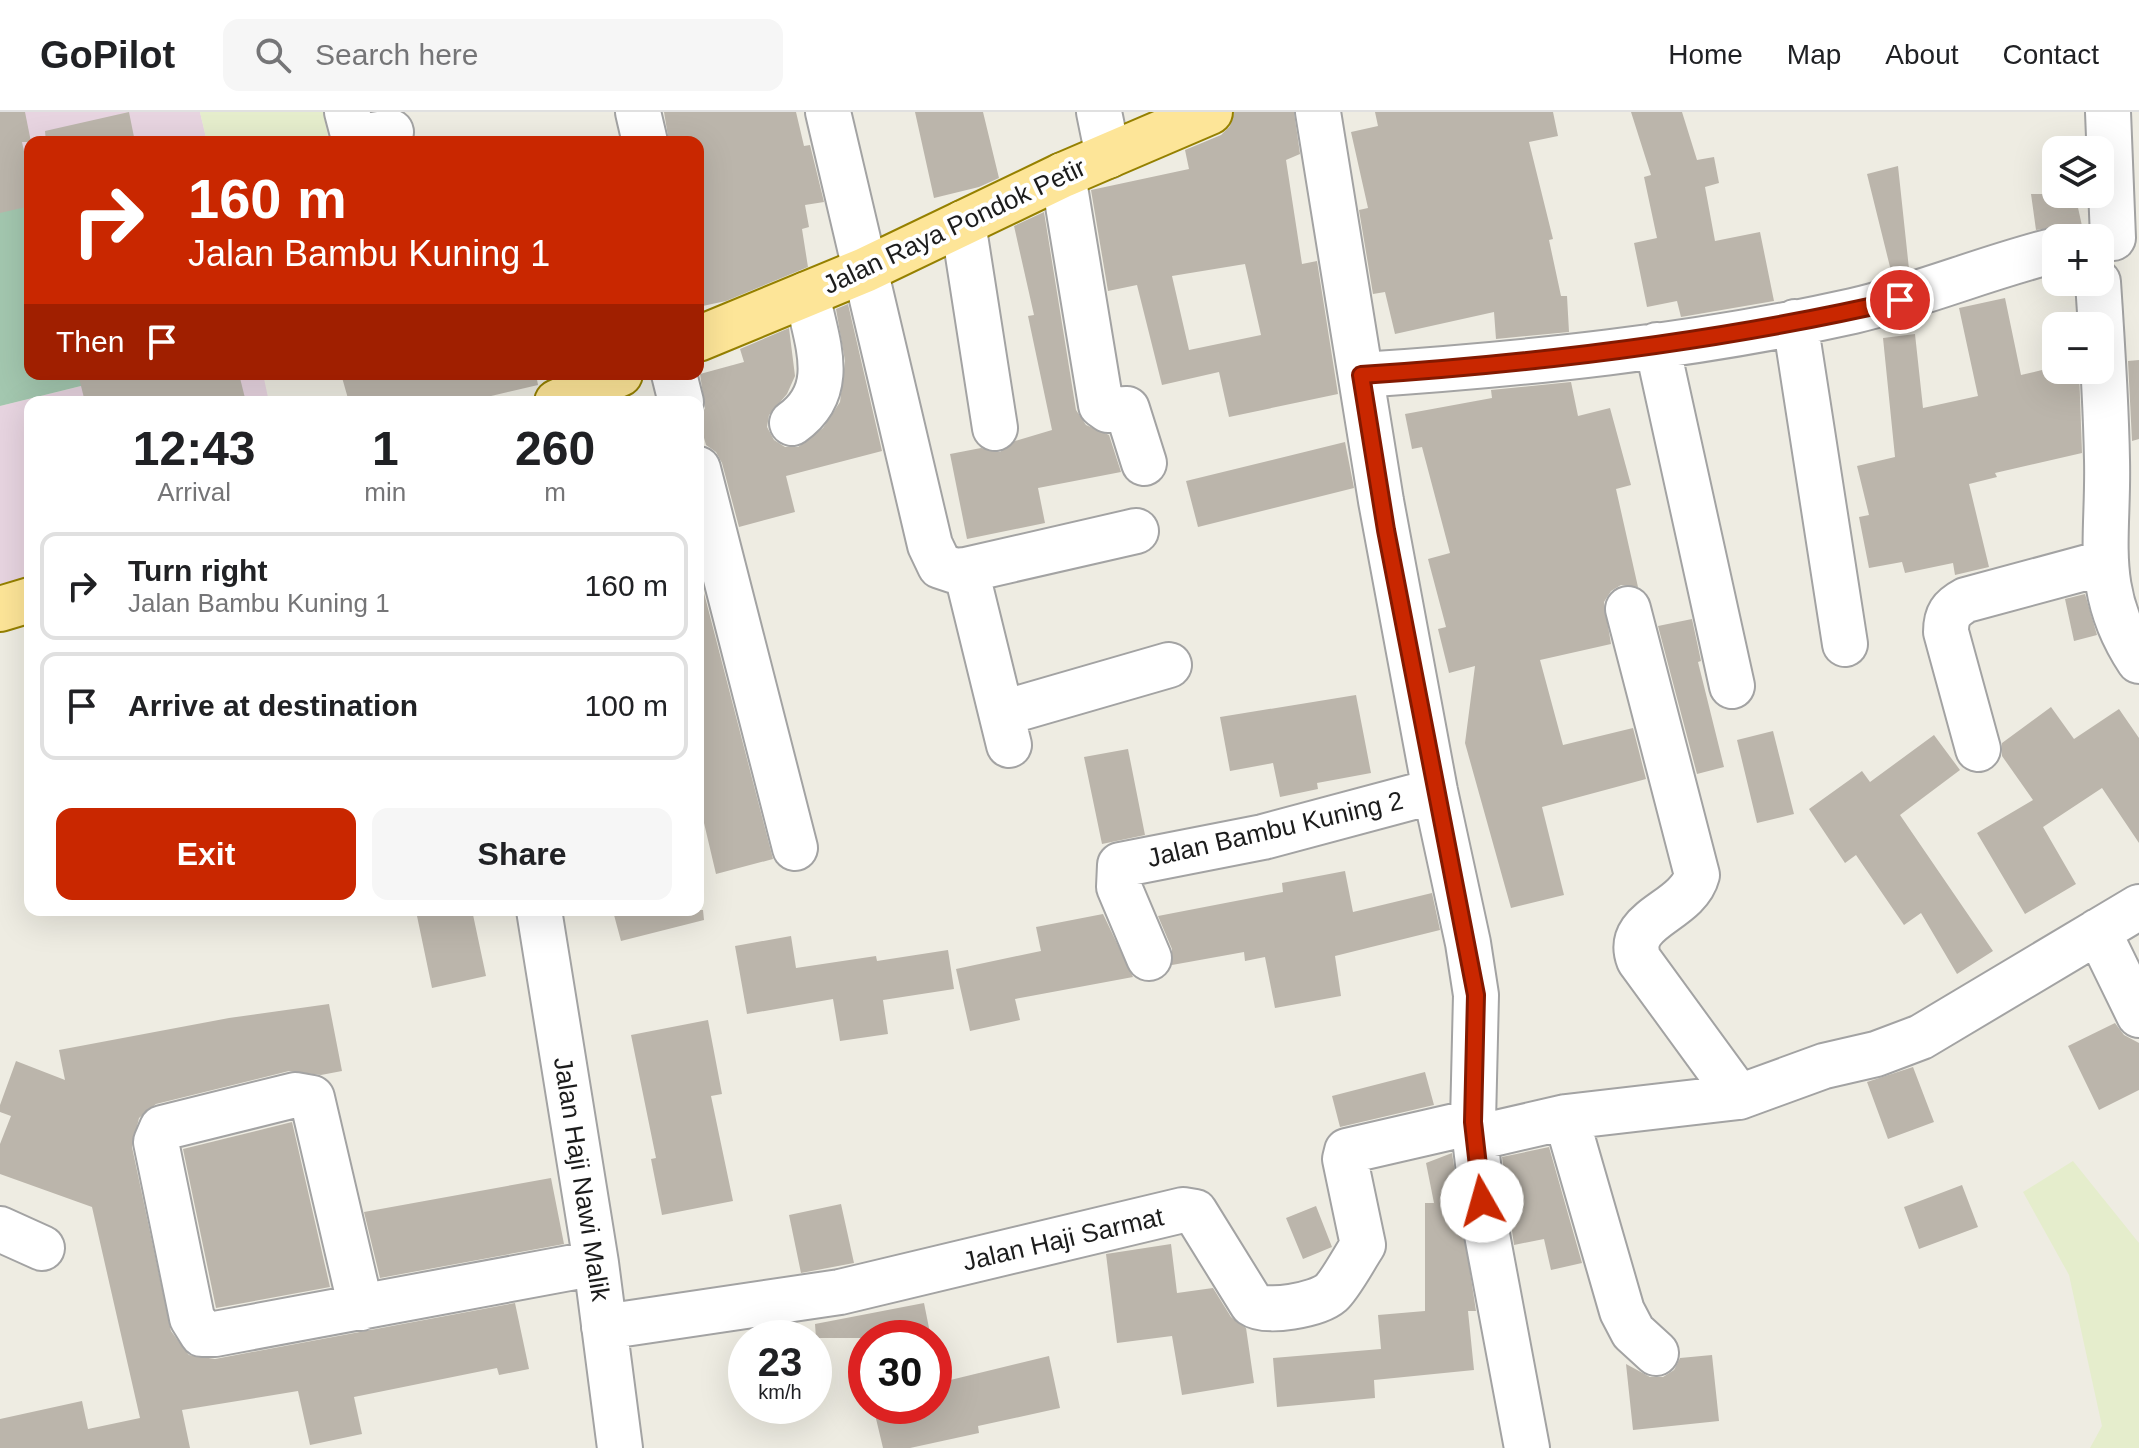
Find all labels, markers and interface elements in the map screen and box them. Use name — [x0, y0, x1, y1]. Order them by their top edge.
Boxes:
search box — [223, 19, 783, 91]
icon: search — [251, 33, 295, 77]
text: GoPilot — [40, 34, 175, 76]
text: Search here — [315, 38, 479, 71]
text: Home — [1668, 39, 1743, 70]
text: Map — [1787, 39, 1841, 70]
text: About — [1885, 39, 1959, 70]
text: Contact — [2003, 39, 2099, 70]
map controls — [2042, 136, 2114, 384]
button: layers — [2042, 136, 2114, 208]
street label: Jalan Raya Pondok Petir — [818, 152, 1090, 300]
text: 160 m — [188, 167, 347, 230]
icon: right — [56, 168, 160, 272]
button: + — [2042, 224, 2114, 296]
text: Jalan Bambu Kuning 1 — [188, 233, 550, 274]
pin — [1866, 266, 1934, 334]
icon: arrive — [1878, 278, 1922, 322]
button: − — [2042, 312, 2114, 384]
icon: arrive — [140, 320, 184, 364]
text: Then — [56, 325, 124, 358]
text: 12:43 — [133, 422, 256, 475]
text: 1 — [372, 422, 399, 475]
text: 260 — [515, 422, 595, 475]
text: Arrival — [157, 477, 231, 507]
text: min — [364, 477, 406, 507]
text: m — [544, 477, 566, 507]
text: Turn right — [128, 554, 267, 587]
icon: right — [60, 564, 104, 608]
text: 160 m — [585, 569, 668, 602]
text: Jalan Bambu Kuning 1 — [128, 588, 390, 618]
icon: arrive — [60, 684, 104, 728]
text: Arrive at destination — [128, 689, 418, 722]
text: 100 m — [585, 689, 668, 722]
street label: Jalan Bambu Kuning 2 — [1144, 785, 1406, 873]
button: Exit — [56, 808, 356, 900]
button: Share — [372, 808, 672, 900]
street label: Jalan Haji Nawi Malik — [548, 1055, 616, 1304]
position arrow — [1440, 1159, 1524, 1243]
street label: Jalan Haji Sarmat — [960, 1201, 1167, 1277]
speed limit sign: 30 — [848, 1320, 952, 1424]
text: 23 — [758, 1340, 802, 1384]
text: km/h — [758, 1381, 802, 1403]

